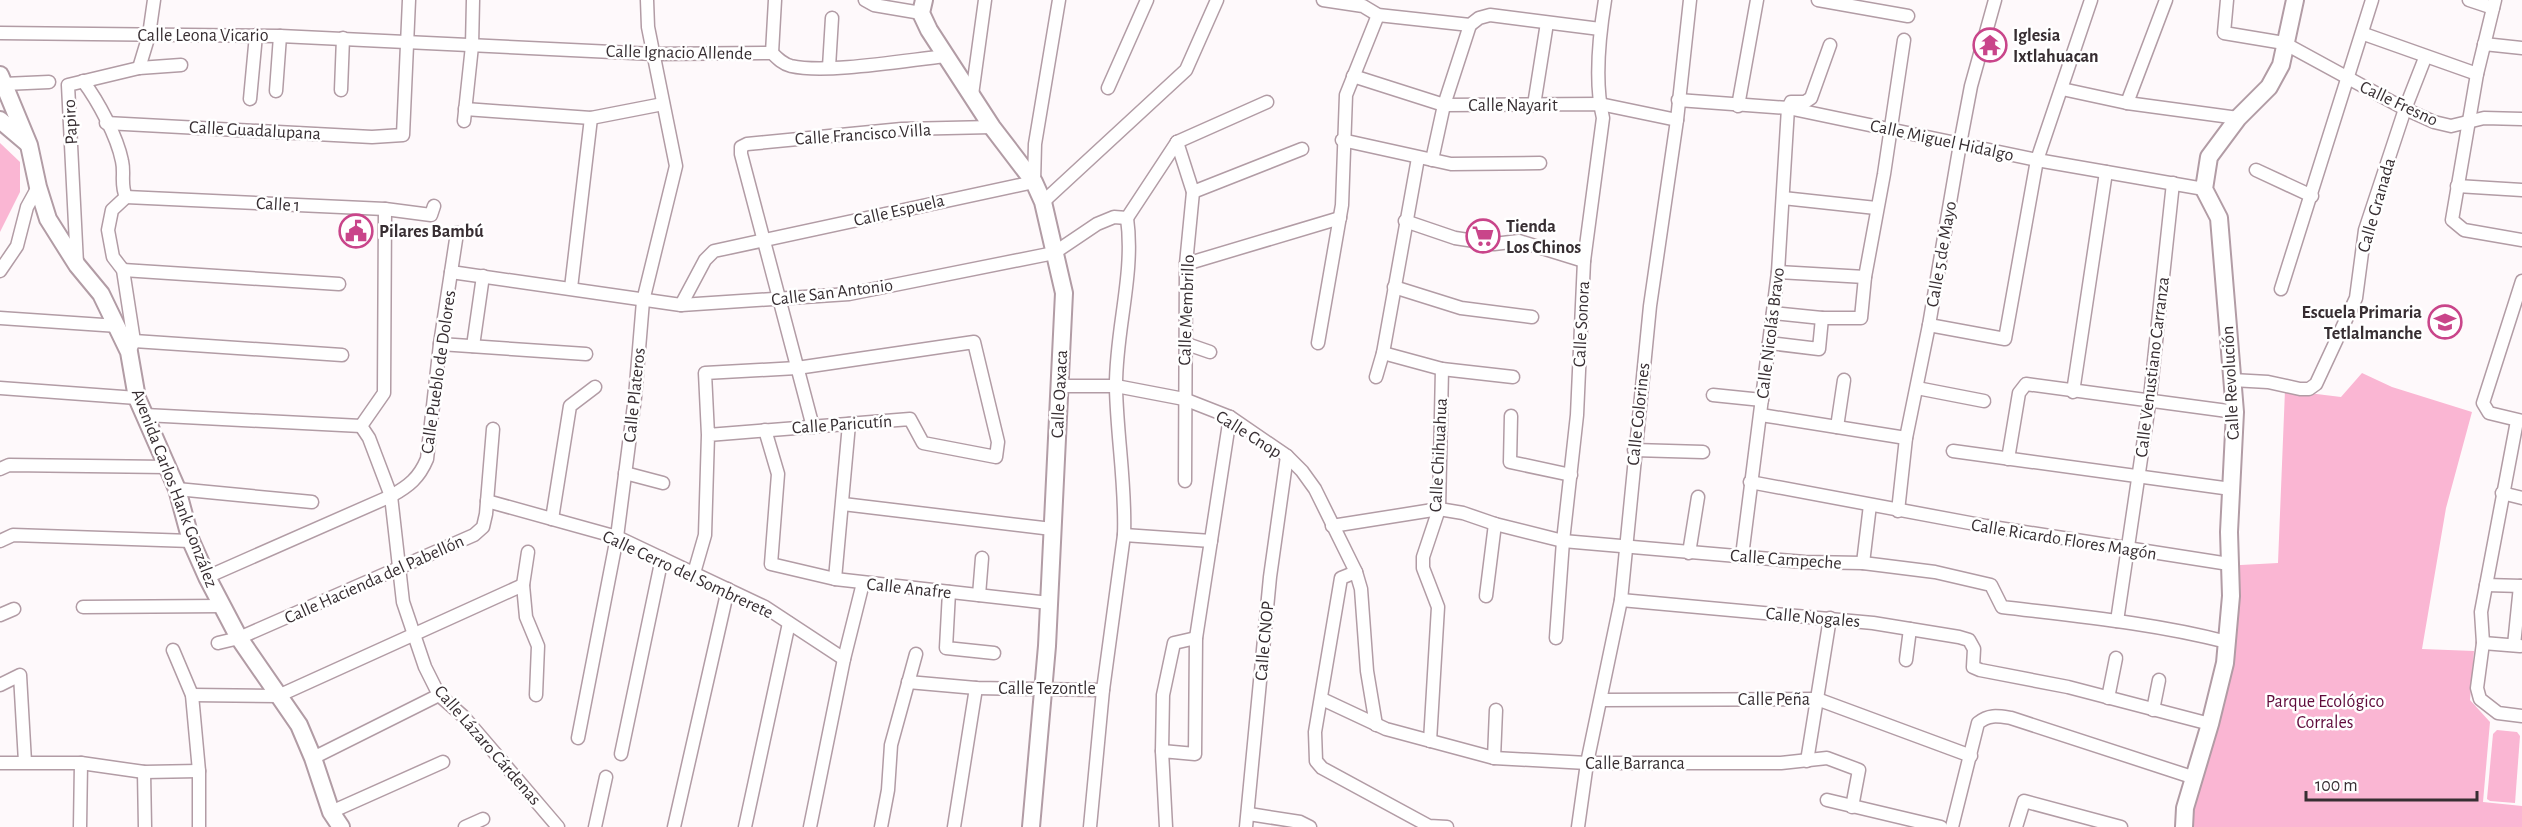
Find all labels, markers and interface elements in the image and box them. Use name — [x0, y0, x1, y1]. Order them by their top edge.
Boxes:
street label: Calle Leona Vicario — [137, 27, 269, 45]
temple icon: Iglesia Ixtlahuacan — [1972, 27, 2008, 63]
place label: Iglesia Ixtlahuacan — [2013, 27, 2099, 66]
street label: Calle Ignacio Allende — [606, 43, 752, 63]
street label: Calle Fresno — [2357, 78, 2441, 130]
street label: Calle Nayarit — [1468, 97, 1558, 115]
street label: Papiro — [61, 99, 81, 145]
street label: Calle Miguel Hidalgo — [1868, 117, 2015, 165]
street label: Calle Guadalupana — [189, 119, 321, 143]
street label: Calle Francisco Villa — [794, 121, 932, 149]
street label: Calle Granada — [2355, 156, 2399, 255]
street label: Calle Espuela — [852, 192, 946, 230]
street label: Calle 1 — [255, 195, 300, 215]
street label: Calle 5 de Mayo — [1924, 200, 1960, 309]
public building icon: Pilares Bambú — [338, 213, 374, 249]
supermarket icon: Tienda Los Chinos — [1465, 218, 1501, 254]
place label: Tienda Los Chinos — [1506, 218, 1581, 257]
place label: Pilares Bambú — [379, 223, 484, 241]
street label: Calle Membrillo — [1176, 254, 1198, 366]
street label: Calle Nicolás Bravo — [1754, 266, 1788, 400]
street label: Calle Venustiano Carranza — [2133, 276, 2173, 459]
street label: Calle San Antonio — [770, 277, 894, 309]
street label: Calle Sonora — [1571, 280, 1593, 368]
street label: Calle Pueblo de Dolores — [419, 289, 459, 455]
place label: Escuela Primaria Tetlalmanche — [2302, 304, 2422, 343]
school or university icon: Escuela Primaria Tetlalmanche — [2427, 304, 2463, 340]
street label: Calle Revolución — [2219, 325, 2243, 441]
street label: Calle Plateros — [621, 347, 649, 443]
street label: Calle Oaxaca — [1049, 349, 1071, 439]
street label: Calle Colorines — [1625, 362, 1653, 466]
street label: Avenida Carlos Hank González — [128, 387, 220, 590]
street label: Calle Chihuahua — [1427, 397, 1451, 513]
street label: Calle Cnop — [1212, 408, 1285, 462]
street label: Calle Paricutín — [791, 413, 893, 437]
street label: Calle Ricardo Flores Magón — [1970, 516, 2158, 564]
street label: Calle Cerro del Sombrerete — [600, 527, 776, 622]
street label: Calle Hacienda del Pabellón — [282, 532, 467, 628]
street label: Calle Campeche — [1730, 547, 1842, 573]
street label: Calle Anafre — [866, 576, 952, 602]
street label: Calle CNOP — [1253, 600, 1277, 682]
street label: Calle Nogales — [1765, 605, 1861, 631]
street label: Calle Tezontle — [998, 680, 1096, 698]
street label: Calle Lázaro Cárdenas — [431, 682, 544, 809]
street label: Calle Peña — [1738, 691, 1810, 709]
park label: Parque Ecológico Corrales — [2266, 693, 2384, 732]
street label: Calle Barranca — [1585, 755, 1685, 773]
scale bar — [2306, 764, 2477, 802]
text: 100 m — [2315, 777, 2358, 795]

